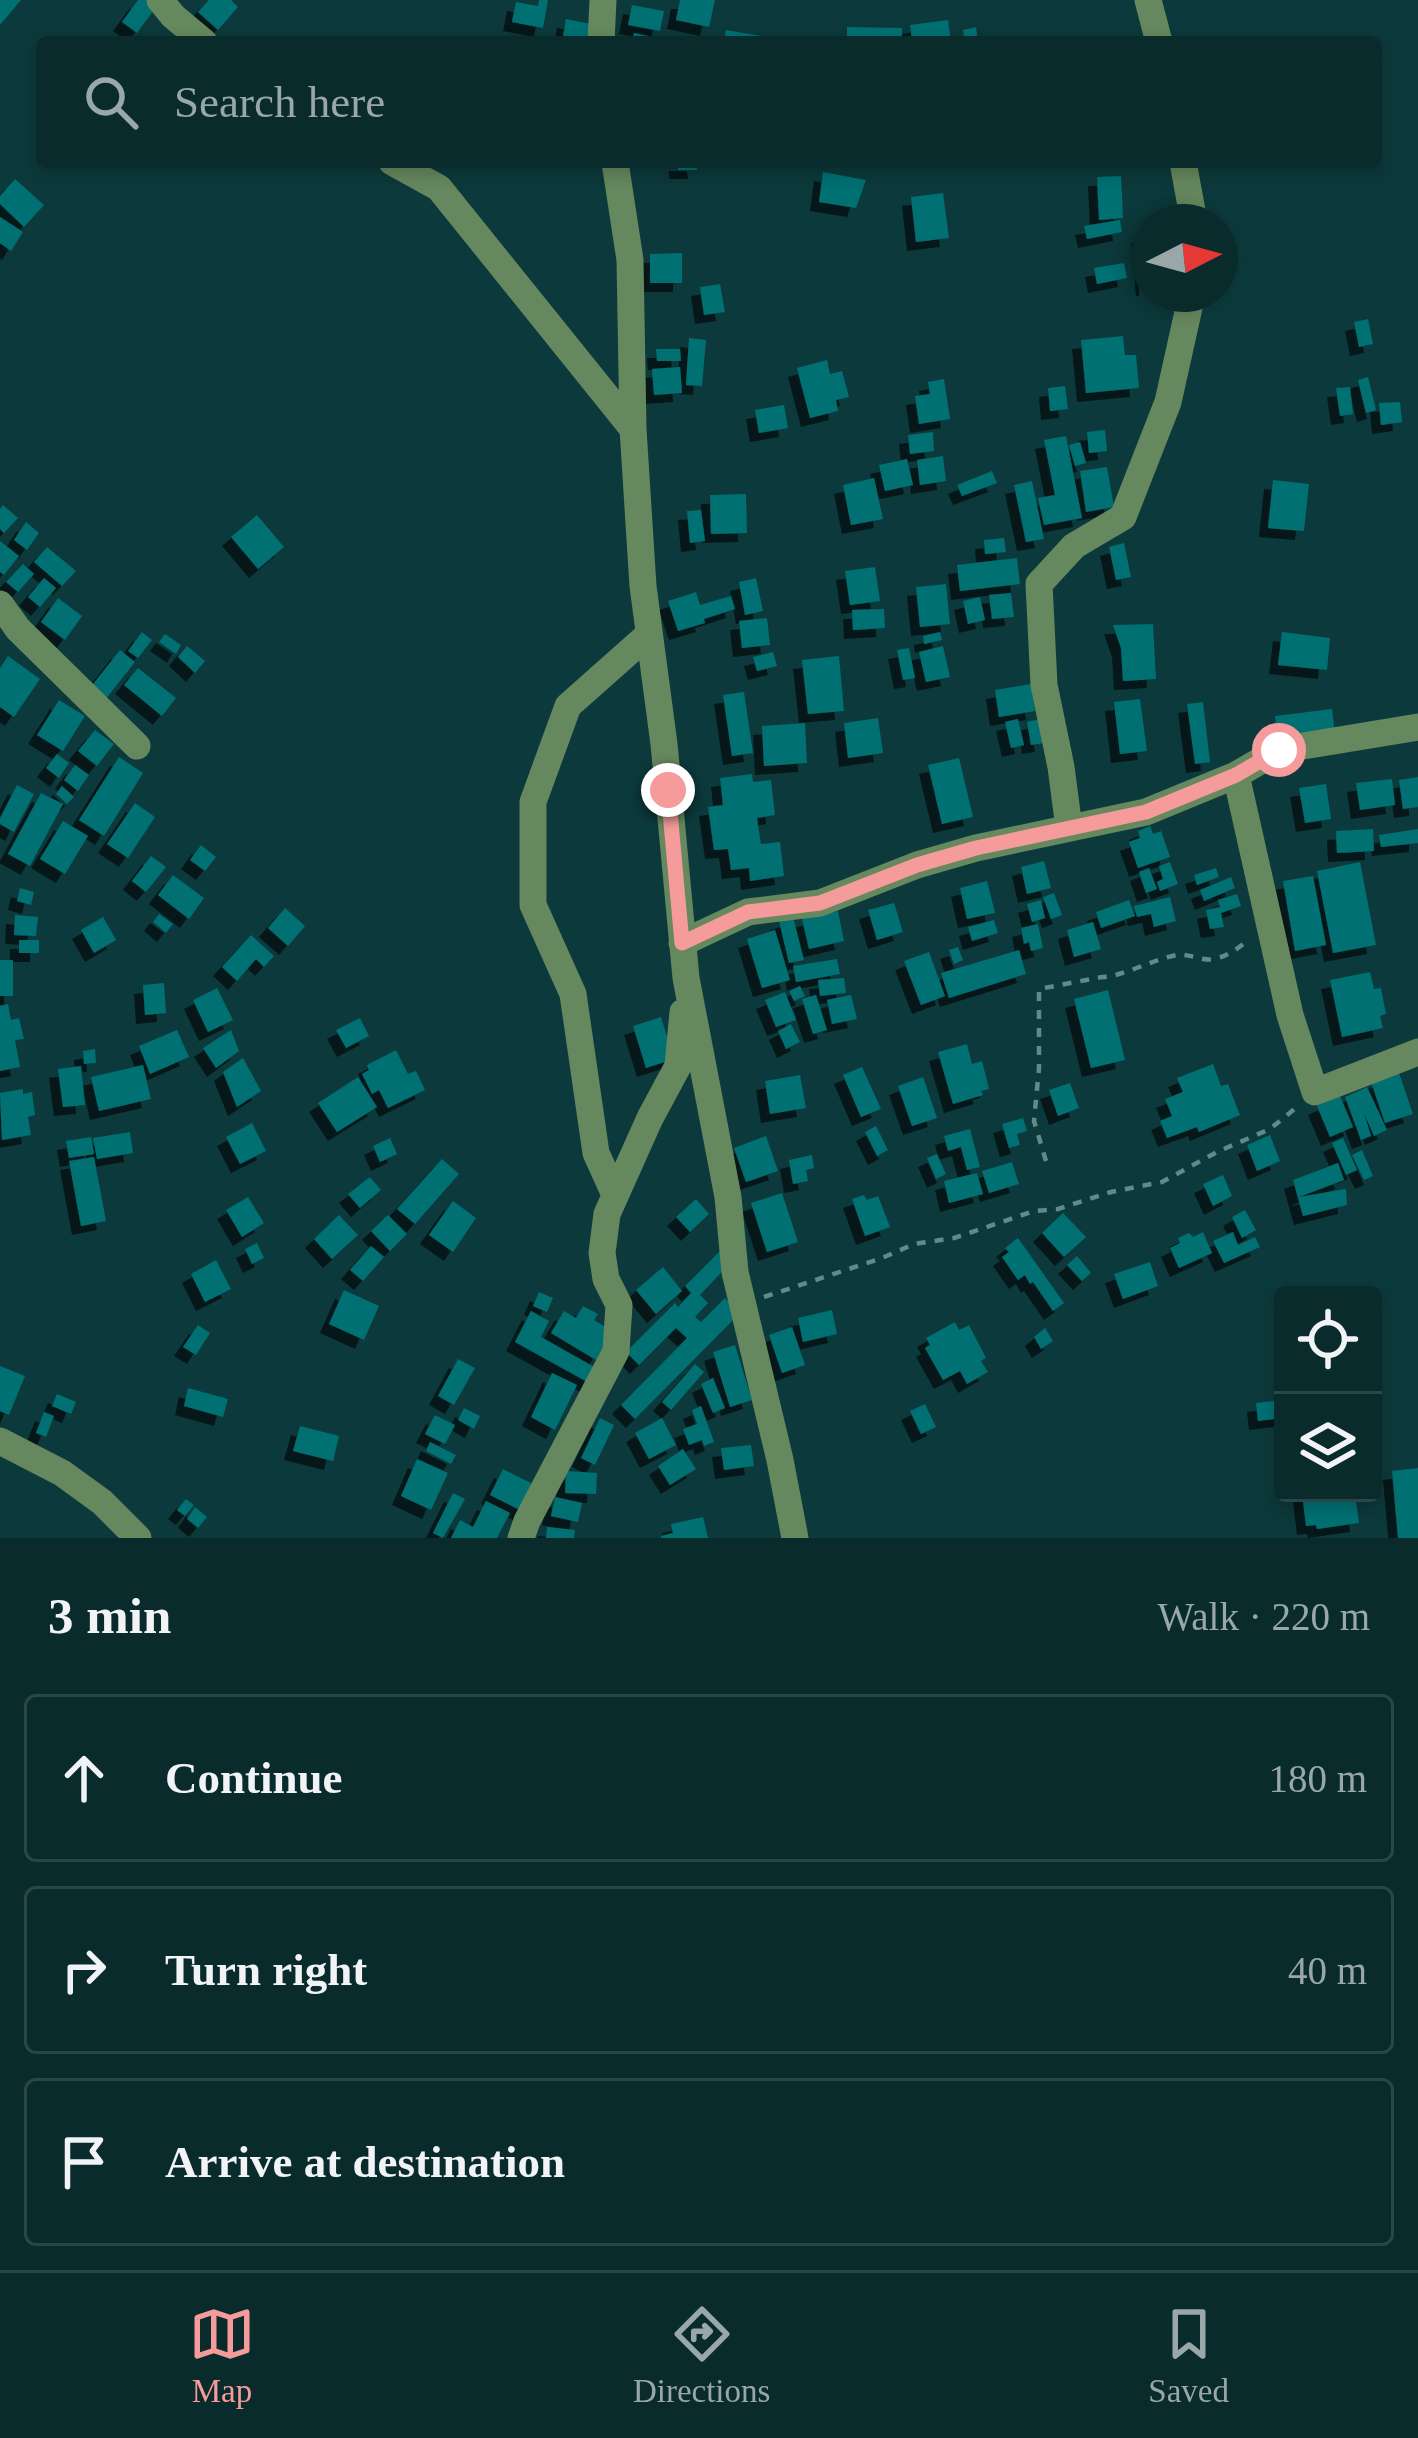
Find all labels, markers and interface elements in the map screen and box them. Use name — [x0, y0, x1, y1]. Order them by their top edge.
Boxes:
search box — [36, 36, 1382, 168]
icon: search — [78, 69, 144, 135]
text: Search here — [174, 77, 385, 127]
north arrow — [1130, 204, 1238, 312]
route start — [1252, 723, 1306, 777]
route end — [641, 763, 695, 817]
map controls — [1274, 1286, 1382, 1502]
button: locate — [1274, 1286, 1382, 1394]
button: layers — [1274, 1394, 1382, 1502]
text: 3 min — [48, 1588, 171, 1644]
text: Walk · 220 m — [1158, 1595, 1370, 1638]
icon: ahead — [51, 1745, 117, 1811]
text: Continue — [165, 1753, 343, 1803]
text: 180 m — [1268, 1757, 1367, 1800]
icon: right — [51, 1937, 117, 2003]
text: Turn right — [165, 1945, 367, 1995]
text: 40 m — [1288, 1949, 1367, 1992]
icon: arrive — [51, 2129, 117, 2195]
text: Arrive at destination — [165, 2137, 565, 2187]
tab: Map — [189, 2301, 255, 2410]
tab: Directions — [633, 2301, 770, 2410]
tab: Saved — [1148, 2301, 1229, 2410]

